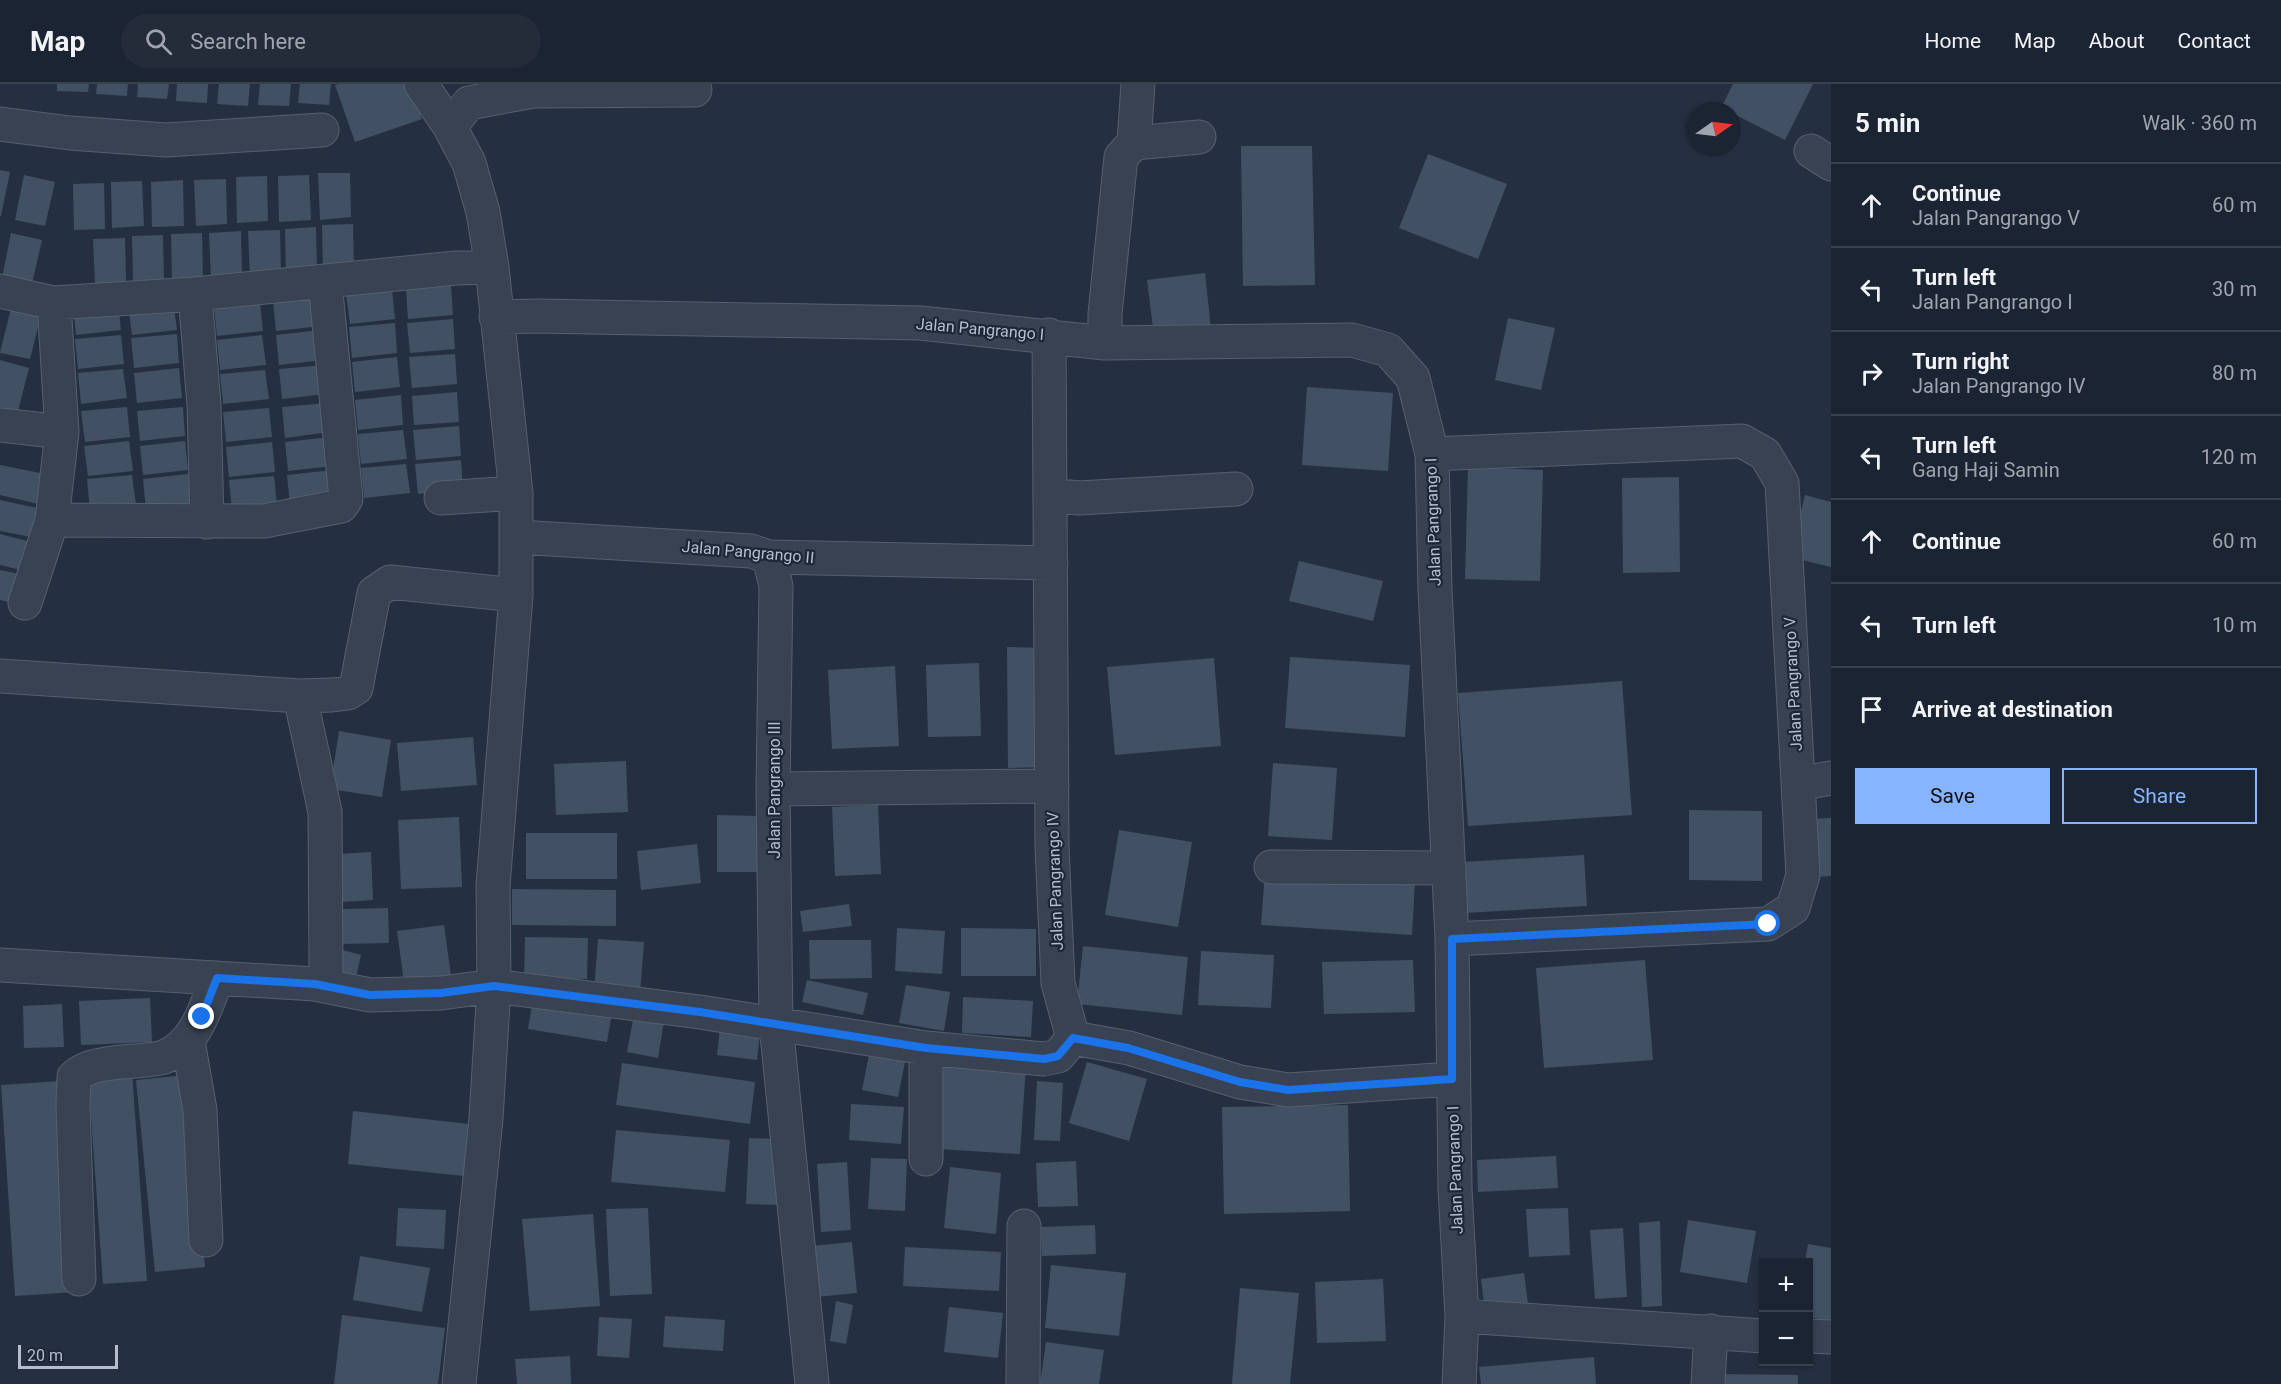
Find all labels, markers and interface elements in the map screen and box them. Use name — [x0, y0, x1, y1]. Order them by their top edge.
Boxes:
search box — [121, 14, 541, 68]
text: Map — [30, 25, 85, 58]
icon: search — [142, 25, 175, 58]
text: Search here — [190, 29, 306, 54]
text: Home — [1925, 29, 1981, 53]
text: Map — [2014, 29, 2056, 53]
text: About — [2089, 29, 2145, 53]
text: Contact — [2178, 29, 2251, 53]
north arrow — [1687, 102, 1741, 156]
text: 5 min — [1855, 108, 1920, 138]
text: Walk · 360 m — [2142, 111, 2257, 135]
text: Continue — [1912, 181, 2001, 206]
icon: ahead — [1855, 189, 1888, 222]
text: 60 m — [2212, 193, 2257, 217]
text: Jalan Pangrango V — [1912, 206, 2080, 230]
text: Turn left — [1912, 265, 1996, 290]
icon: left — [1855, 273, 1888, 306]
text: 30 m — [2212, 277, 2257, 301]
text: Jalan Pangrango I — [1912, 290, 2073, 314]
street label: Jalan Pangrango I — [915, 314, 1045, 344]
text: Turn right — [1912, 349, 2009, 374]
icon: right — [1855, 357, 1888, 390]
text: 80 m — [2212, 361, 2257, 385]
text: Jalan Pangrango IV — [1912, 374, 2085, 398]
text: Turn left — [1912, 433, 1996, 458]
icon: left — [1855, 441, 1888, 474]
text: 120 m — [2201, 445, 2257, 469]
street label: Jalan Pangrango I — [1421, 457, 1445, 587]
text: Gang Haji Samin — [1912, 458, 2060, 482]
icon: ahead — [1855, 525, 1888, 558]
text: Continue — [1912, 529, 2001, 554]
text: 60 m — [2212, 529, 2257, 553]
street label: Jalan Pangrango II — [681, 537, 815, 567]
icon: left — [1855, 609, 1888, 642]
text: Turn left — [1912, 613, 1996, 638]
text: 10 m — [2212, 613, 2257, 637]
street label: Jalan Pangrango V — [1780, 616, 1806, 752]
icon: arrive — [1855, 693, 1888, 726]
text: Arrive at destination — [1912, 697, 2113, 722]
street label: Jalan Pangrango III — [765, 721, 784, 859]
button: Save — [1855, 768, 2050, 824]
button: Share — [2062, 768, 2257, 824]
street label: Jalan Pangrango IV — [1043, 811, 1067, 951]
route start — [1754, 910, 1780, 936]
route end — [188, 1003, 214, 1029]
street label: Jalan Pangrango I — [1443, 1105, 1467, 1235]
map controls — [1759, 1258, 1813, 1366]
button: + — [1759, 1258, 1813, 1312]
button: − — [1759, 1312, 1813, 1366]
scale bar — [18, 1342, 118, 1370]
text: 20 m — [27, 1346, 63, 1365]

